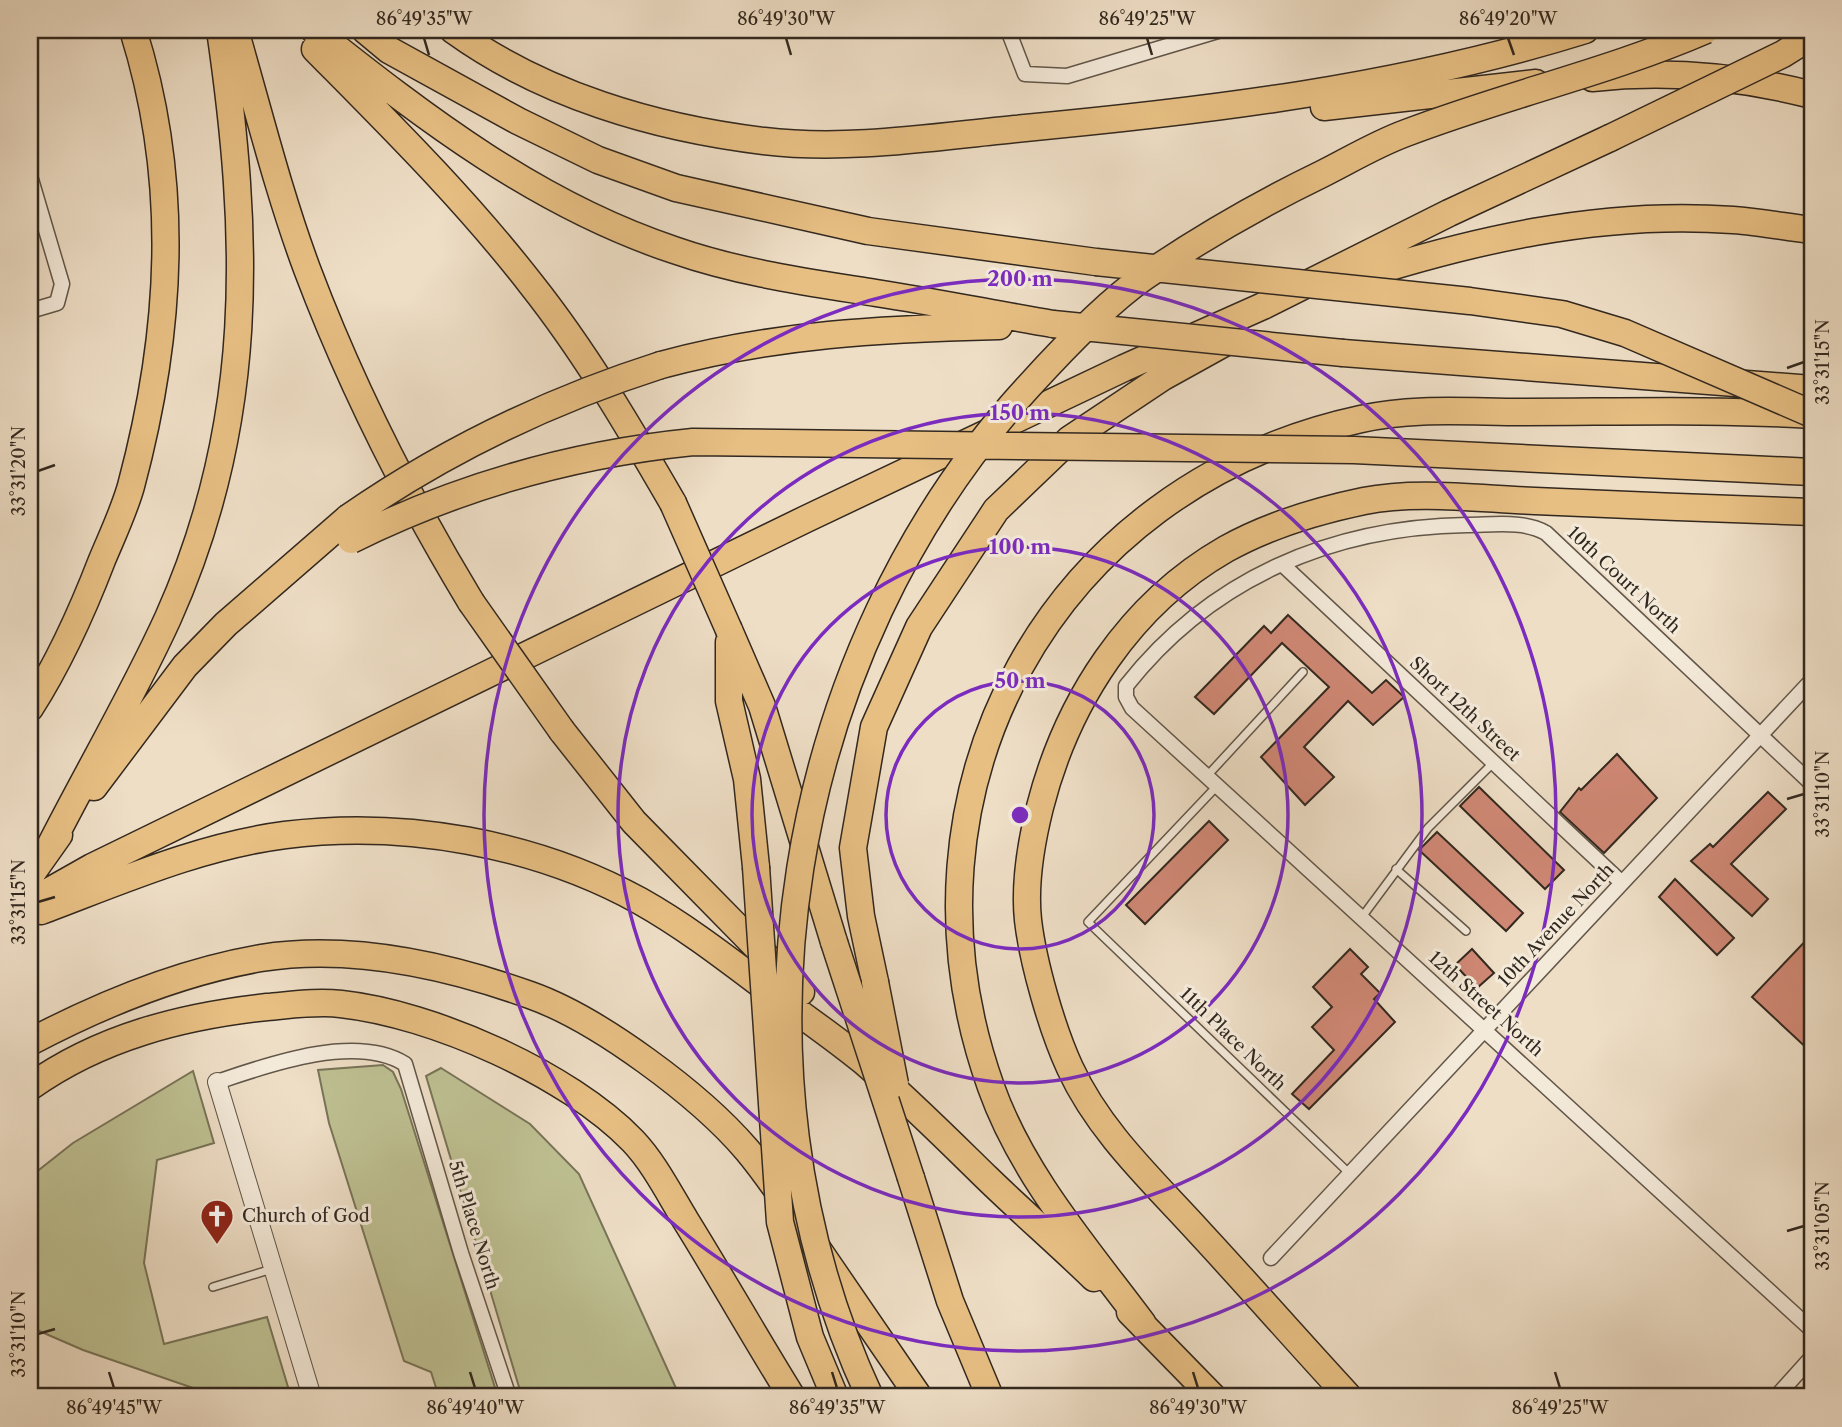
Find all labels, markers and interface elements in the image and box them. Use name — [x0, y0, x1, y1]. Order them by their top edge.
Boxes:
text: 86°49'35"W — [376, 8, 474, 30]
text: 86°49'30"W — [737, 8, 836, 30]
text: 86°49'25"W — [1099, 8, 1197, 30]
text: 86°49'20"W — [1459, 8, 1559, 30]
text: 200 m — [987, 266, 1053, 291]
text: 33°31'15"N — [1812, 319, 1834, 405]
text: 150 m — [990, 400, 1050, 425]
text: 33°31'20"N — [8, 426, 30, 516]
street label: 10th Court North — [1563, 522, 1685, 638]
text: 100 m — [989, 534, 1051, 559]
street label: Short 12th Street — [1405, 652, 1525, 766]
text: 50 m — [994, 668, 1046, 693]
text: 33°31'10"N — [1812, 750, 1834, 838]
centre of rings — [1008, 803, 1032, 827]
text: 33°31'15"N — [8, 859, 30, 945]
street label: 10th Avenue North — [1493, 859, 1619, 991]
street label: 12th Street North — [1424, 947, 1548, 1061]
street label: 11th Place North — [1175, 983, 1291, 1095]
street label: 5th Place North — [444, 1158, 504, 1292]
text: 33°31'05"N — [1812, 1181, 1834, 1271]
church icon: Church of God — [198, 1197, 236, 1246]
place label: Church of God — [242, 1205, 370, 1227]
text: 33°31'10"N — [8, 1290, 30, 1378]
text: 86°49'45"W — [66, 1397, 163, 1419]
text: 86°49'40"W — [426, 1397, 525, 1419]
text: 86°49'35"W — [789, 1397, 887, 1419]
text: 86°49'30"W — [1149, 1397, 1248, 1419]
text: 86°49'25"W — [1512, 1397, 1610, 1419]

